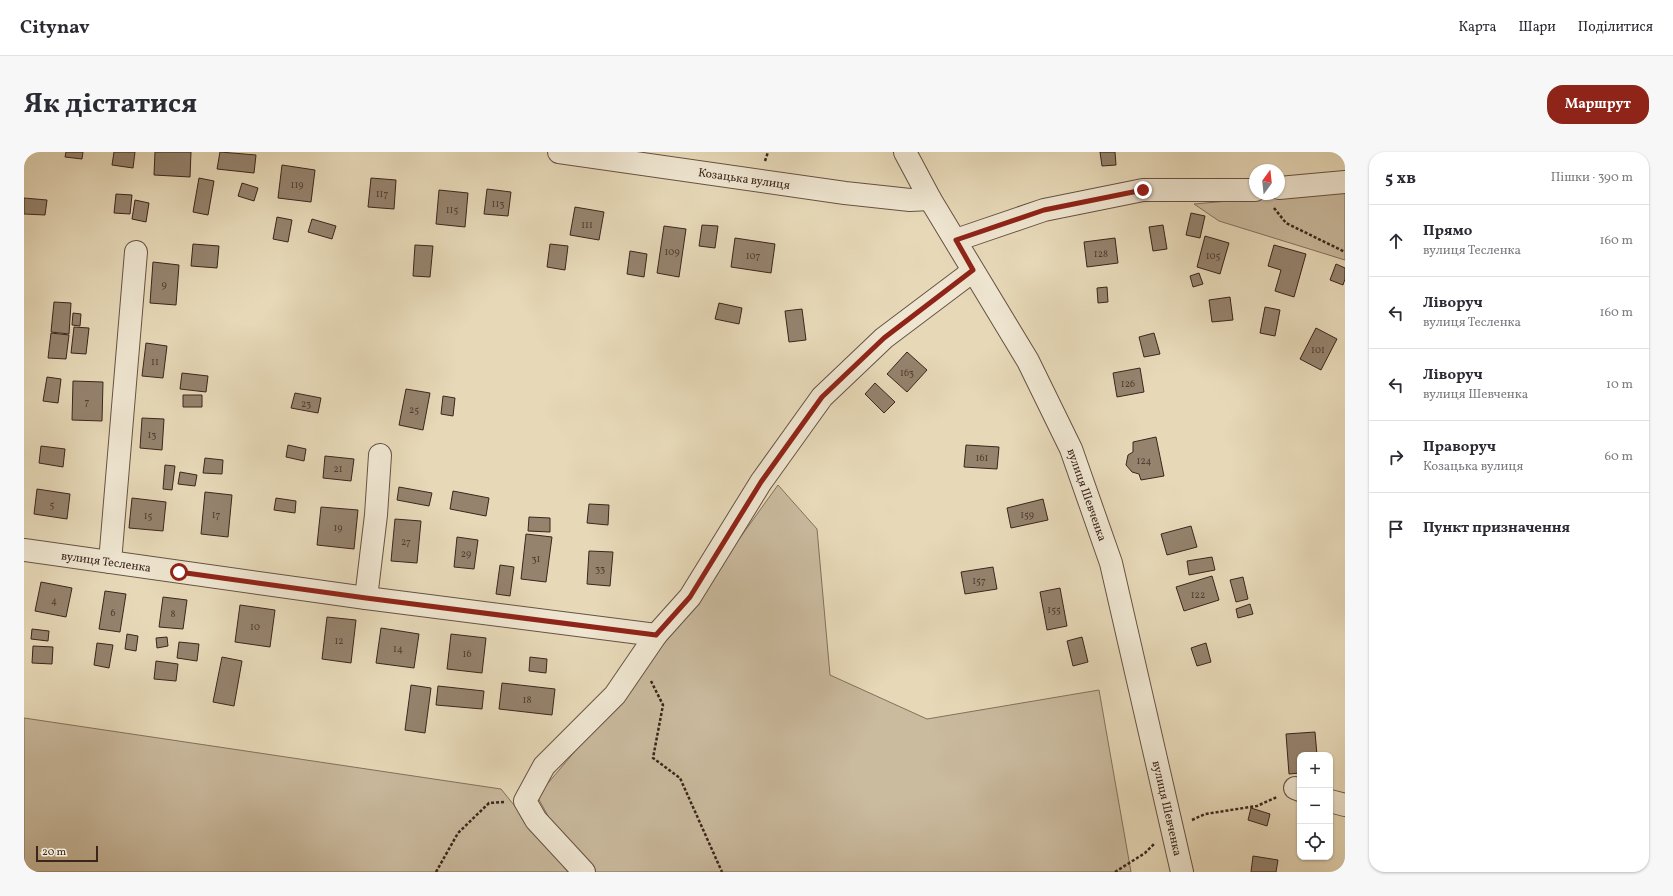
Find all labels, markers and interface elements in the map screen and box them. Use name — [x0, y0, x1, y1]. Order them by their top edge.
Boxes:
text: Citynav — [20, 15, 90, 41]
text: Карта — [1459, 18, 1497, 37]
text: Шари — [1519, 18, 1556, 37]
text: Поділитися — [1578, 18, 1653, 37]
text: Як дістатися — [24, 85, 197, 124]
button: Маршрут — [1547, 85, 1649, 124]
north arrow — [1249, 164, 1285, 200]
street label: Козацька вулиця — [697, 165, 791, 194]
text: 5 хв — [1385, 167, 1416, 190]
text: Пішки · 390 m — [1551, 169, 1633, 187]
house number: 119 — [291, 178, 303, 192]
route end — [1134, 181, 1152, 199]
house number: 117 — [376, 187, 388, 201]
house number: 113 — [492, 197, 504, 211]
house number: 115 — [446, 203, 458, 217]
house number: 111 — [581, 218, 593, 232]
text: Прямо — [1423, 221, 1472, 242]
icon: ahead — [1385, 230, 1407, 252]
text: 160 m — [1599, 232, 1633, 250]
text: вулиця Тесленка — [1423, 242, 1521, 260]
house number: 109 — [664, 245, 680, 259]
house number: 128 — [1094, 247, 1108, 261]
house number: 107 — [746, 249, 761, 263]
house number: 105 — [1206, 249, 1220, 263]
house number: 9 — [161, 278, 167, 292]
text: Ліворуч — [1423, 293, 1483, 314]
icon: left — [1385, 302, 1407, 324]
text: 160 m — [1599, 304, 1633, 322]
text: вулиця Тесленка — [1423, 314, 1521, 332]
house number: 101 — [1311, 343, 1325, 357]
house number: 11 — [151, 355, 159, 369]
text: Ліворуч — [1423, 365, 1483, 386]
house number: 163 — [900, 366, 914, 380]
icon: left — [1385, 374, 1407, 396]
text: 10 m — [1606, 376, 1633, 394]
house number: 126 — [1121, 377, 1135, 391]
text: вулиця Шевченка — [1423, 386, 1528, 404]
house number: 7 — [85, 395, 90, 409]
house number: 23 — [301, 397, 311, 411]
house number: 25 — [409, 403, 419, 417]
house number: 13 — [147, 428, 157, 442]
text: Праворуч — [1423, 437, 1496, 458]
icon: right — [1385, 446, 1407, 468]
street label: вулиця Шевченка — [1062, 447, 1110, 544]
text: 60 m — [1605, 448, 1633, 466]
house number: 161 — [976, 451, 989, 465]
house number: 124 — [1137, 454, 1151, 468]
text: Козацька вулиця — [1423, 458, 1523, 476]
house number: 21 — [333, 462, 343, 476]
house number: 5 — [50, 498, 55, 512]
house number: 17 — [212, 508, 221, 522]
house number: 159 — [1020, 508, 1034, 522]
house number: 15 — [144, 509, 153, 523]
icon: arrive — [1385, 518, 1407, 540]
text: Пункт призначення — [1423, 518, 1570, 539]
house number: 19 — [333, 521, 343, 535]
house number: 27 — [401, 535, 411, 549]
house number: 29 — [461, 547, 471, 561]
street label: вулиця Тесленка — [60, 548, 152, 577]
house number: 31 — [531, 552, 541, 566]
house number: 33 — [595, 562, 605, 576]
route start — [170, 563, 188, 581]
house number: 157 — [972, 574, 986, 588]
house number: 122 — [1191, 588, 1205, 602]
house number: 4 — [51, 594, 57, 608]
house number: 155 — [1047, 603, 1061, 617]
house number: 6 — [110, 606, 116, 620]
house number: 8 — [170, 607, 176, 621]
house number: 10 — [250, 620, 260, 634]
house number: 12 — [334, 634, 344, 648]
house number: 14 — [393, 642, 403, 656]
house number: 16 — [463, 647, 471, 661]
house number: 18 — [523, 693, 531, 707]
map controls — [1297, 752, 1333, 860]
button: + — [1297, 752, 1333, 788]
street label: вулиця Шевченка — [1148, 759, 1185, 858]
button: − — [1297, 788, 1333, 824]
button: locate — [1297, 824, 1333, 860]
scale bar — [36, 844, 98, 863]
text: 20 m — [42, 845, 66, 860]

